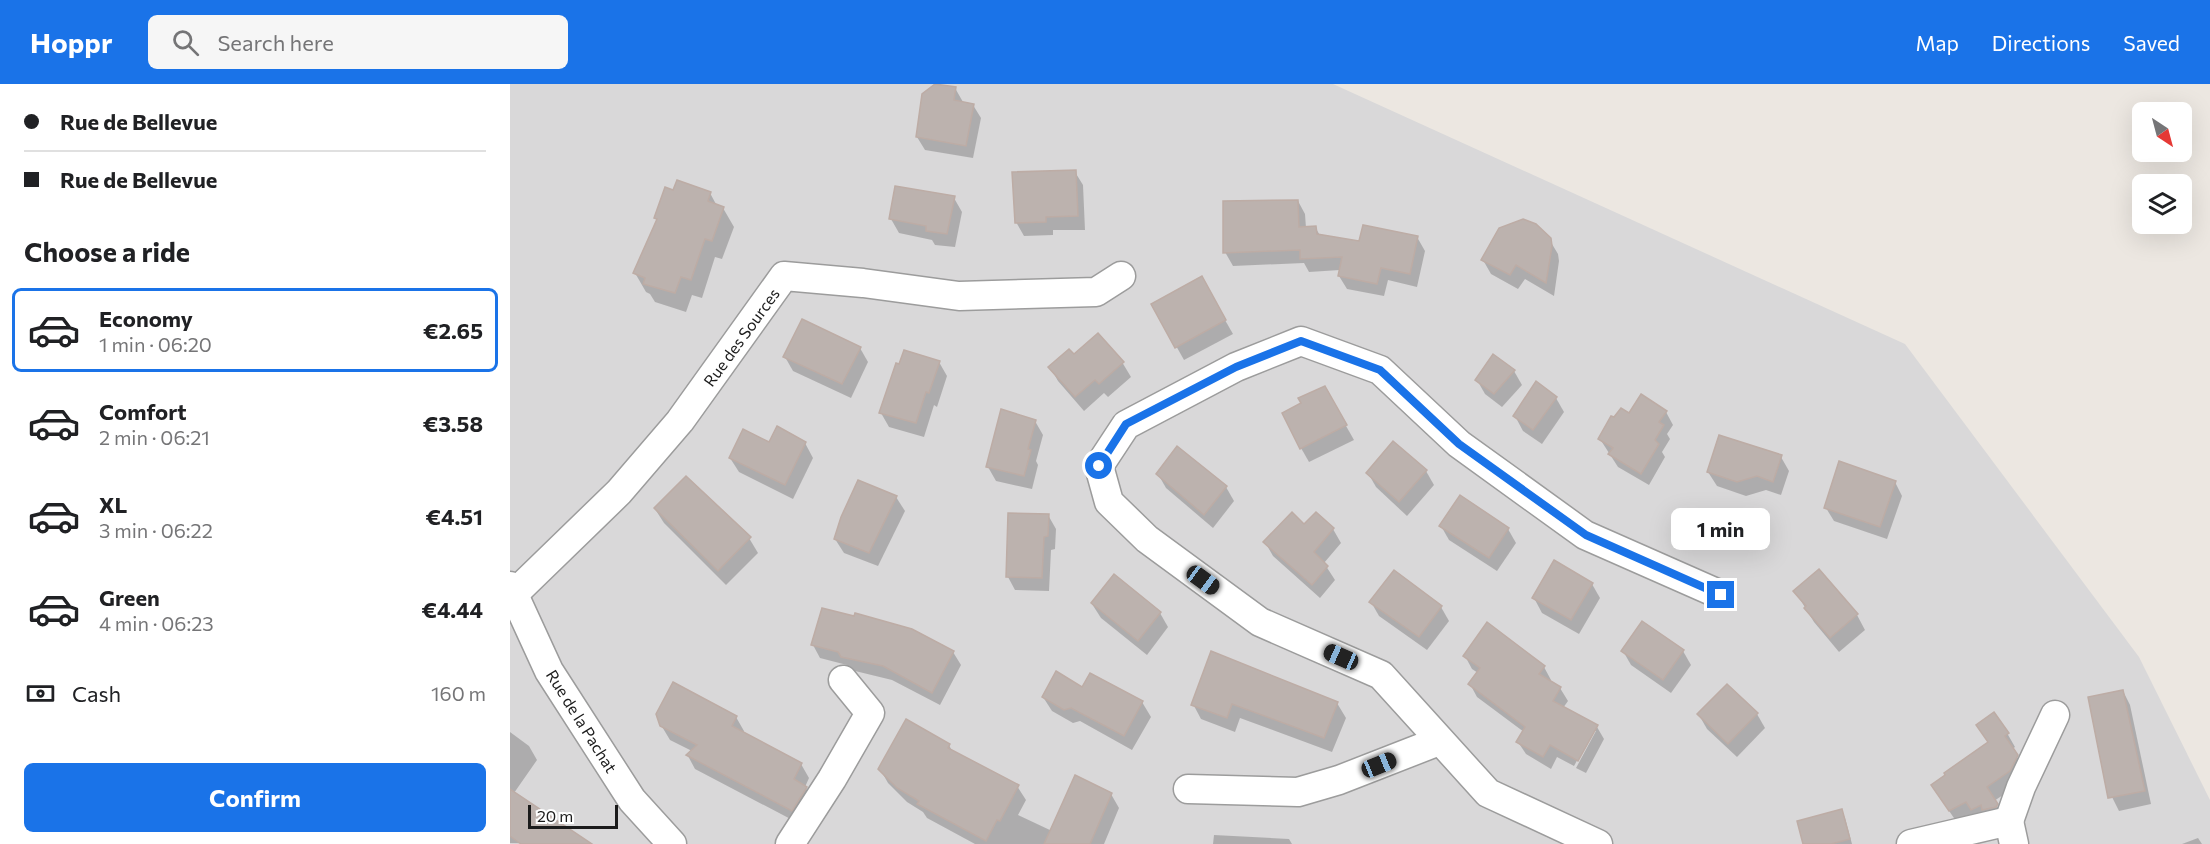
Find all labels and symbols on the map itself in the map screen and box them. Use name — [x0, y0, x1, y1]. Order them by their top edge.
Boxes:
north arrow — [2132, 102, 2192, 162]
street label: Rue des Sources — [699, 284, 783, 390]
route start — [1085, 452, 1112, 479]
callout: 1 min — [1672, 508, 1770, 550]
car — [1183, 562, 1223, 598]
route end — [1707, 581, 1734, 608]
car — [1321, 641, 1361, 673]
street label: Rue de la Pachat — [543, 666, 621, 776]
car — [1359, 750, 1399, 780]
scale bar — [528, 802, 618, 830]

